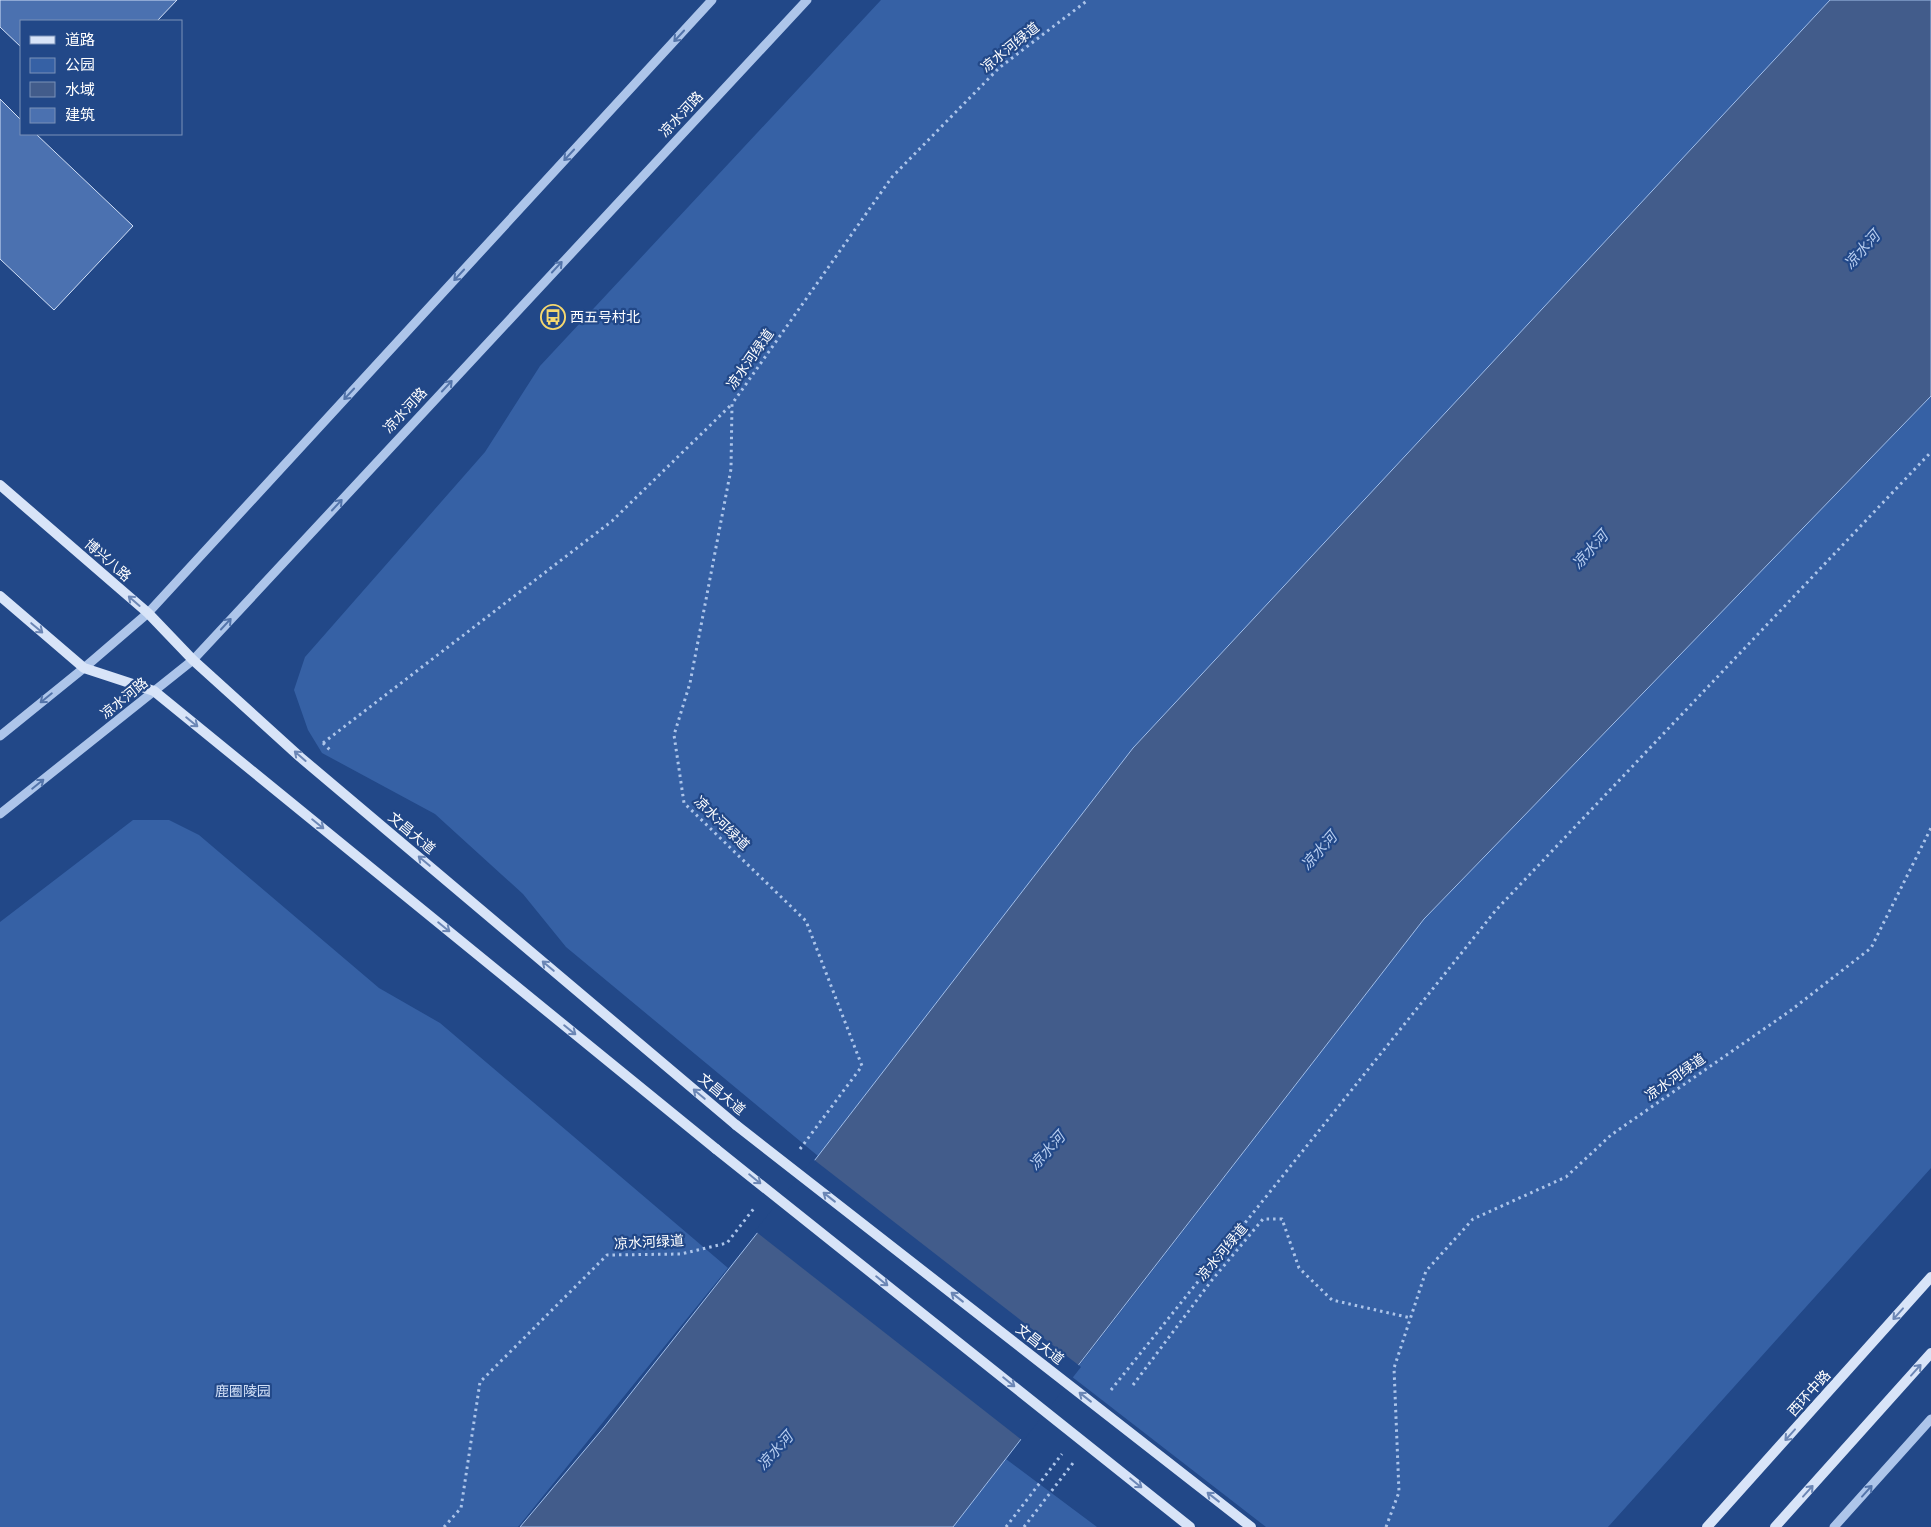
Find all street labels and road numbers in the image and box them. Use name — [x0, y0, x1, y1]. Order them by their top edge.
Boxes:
street label: 凉水河绿道 — [978, 19, 1042, 75]
street label: 凉水河路 — [656, 88, 706, 140]
street label: 凉水河绿道 — [723, 326, 777, 392]
street label: 凉水河路 — [380, 384, 430, 436]
street label: 博兴八路 — [82, 536, 134, 584]
street label: 凉水河路 — [97, 674, 151, 722]
street label: 凉水河绿道 — [691, 793, 753, 853]
street label: 文昌大道 — [385, 809, 439, 857]
street label: 凉水河绿道 — [1642, 1050, 1708, 1104]
street label: 文昌大道 — [695, 1070, 749, 1118]
street label: 凉水河绿道 — [1193, 1220, 1251, 1284]
street label: 凉水河绿道 — [614, 1232, 684, 1252]
street label: 文昌大道 — [1013, 1320, 1067, 1368]
street label: 西环中路 — [1784, 1367, 1834, 1419]

